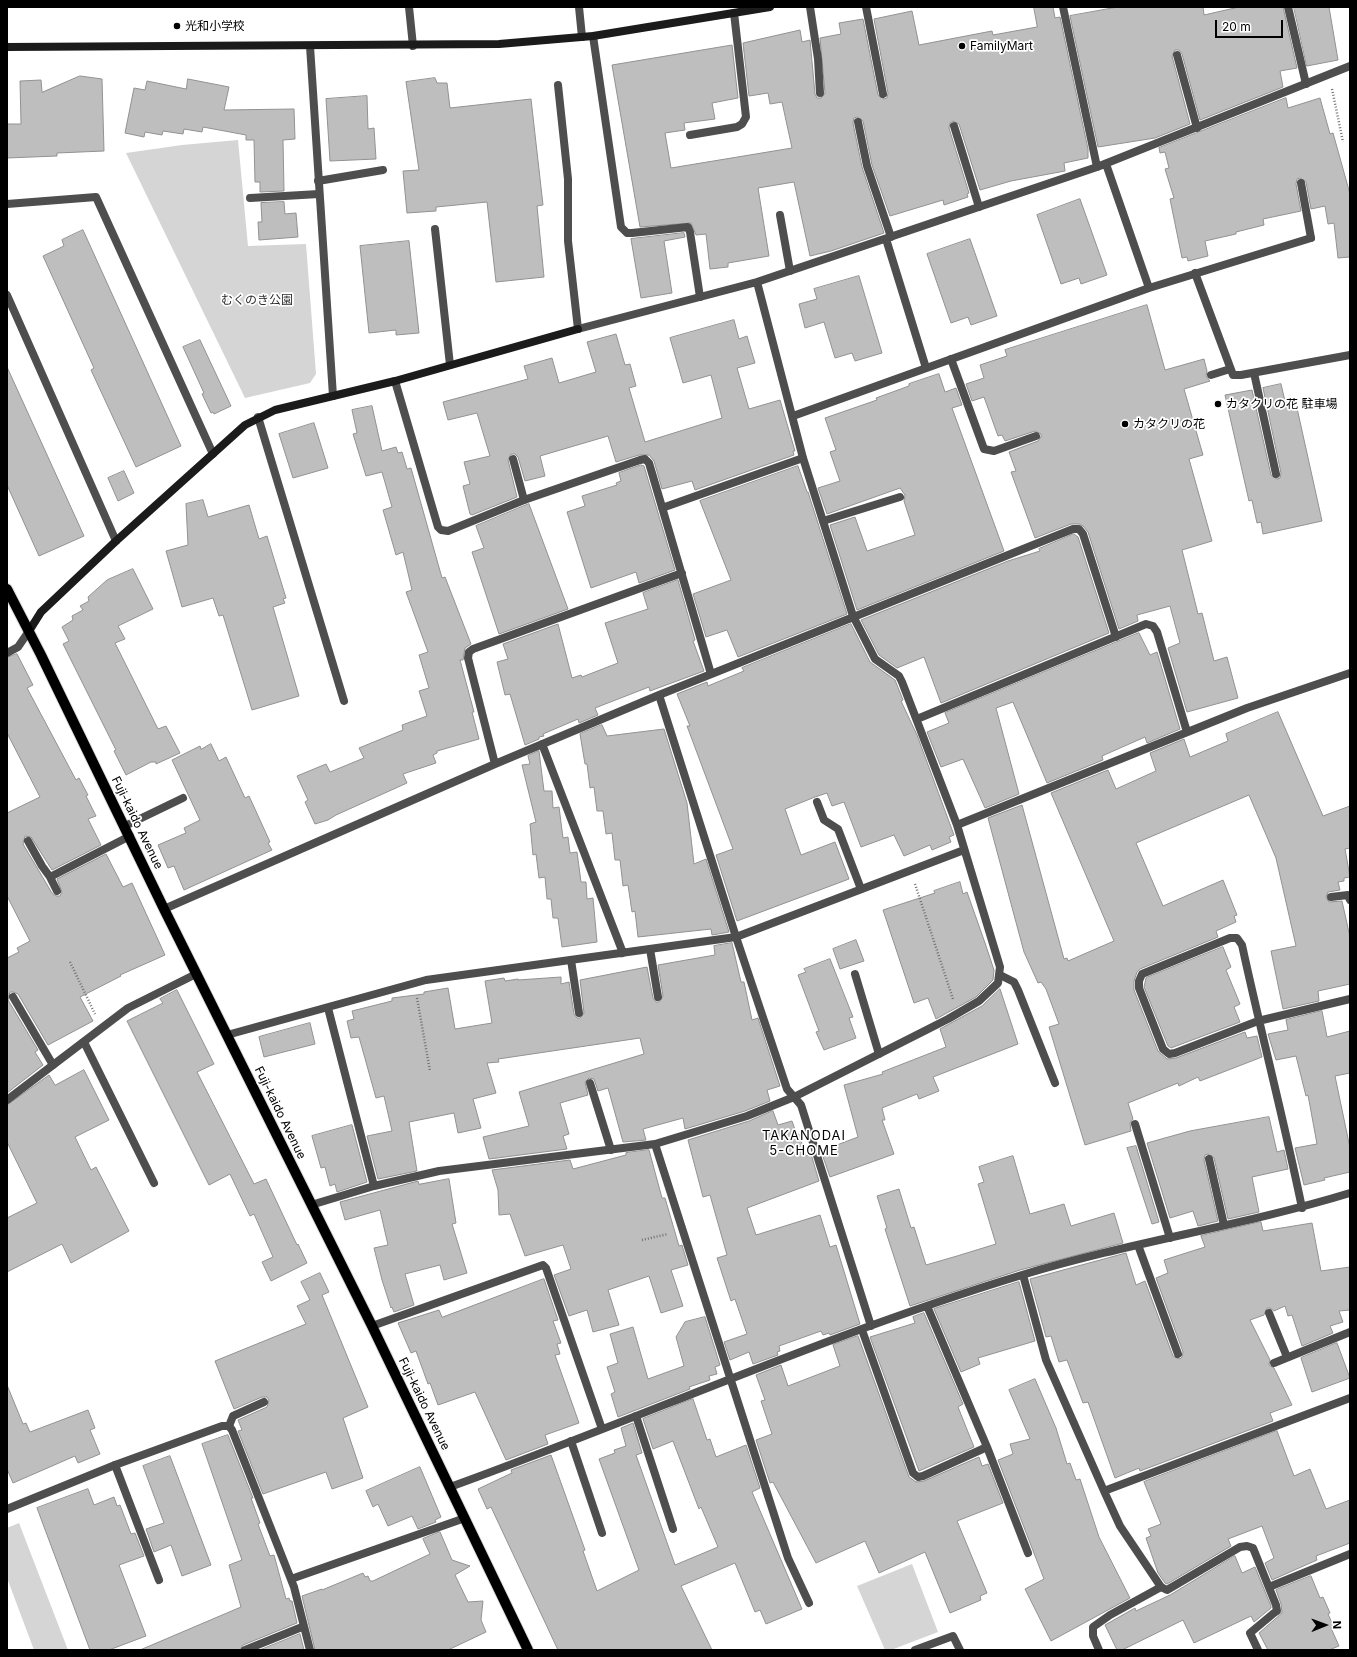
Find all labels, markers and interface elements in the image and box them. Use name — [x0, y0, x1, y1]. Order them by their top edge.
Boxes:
scale bar — [1217, 12, 1285, 38]
place label: 光和小学校 — [185, 19, 245, 33]
text: 20 m — [1222, 19, 1251, 34]
marker: 光和小学校 — [172, 21, 182, 31]
place label: FamilyMart — [970, 39, 1033, 53]
marker: FamilyMart — [957, 41, 967, 51]
park label: むくのき公園 — [221, 293, 293, 307]
place label: カタクリの花 駐車場 — [1226, 397, 1337, 411]
marker: カタクリの花 駐車場 — [1213, 399, 1223, 409]
place label: カタクリの花 — [1133, 417, 1205, 431]
marker: カタクリの花 — [1120, 419, 1130, 429]
street label: Fuji-kaido Avenue — [108, 774, 166, 872]
street label: Fuji-kaido Avenue — [251, 1064, 309, 1162]
district label: TAKANODAI 5-CHOME — [762, 1128, 846, 1159]
street label: Fuji-kaido Avenue — [395, 1355, 453, 1453]
north arrow — [1305, 1605, 1345, 1645]
text: N — [1330, 1620, 1344, 1629]

